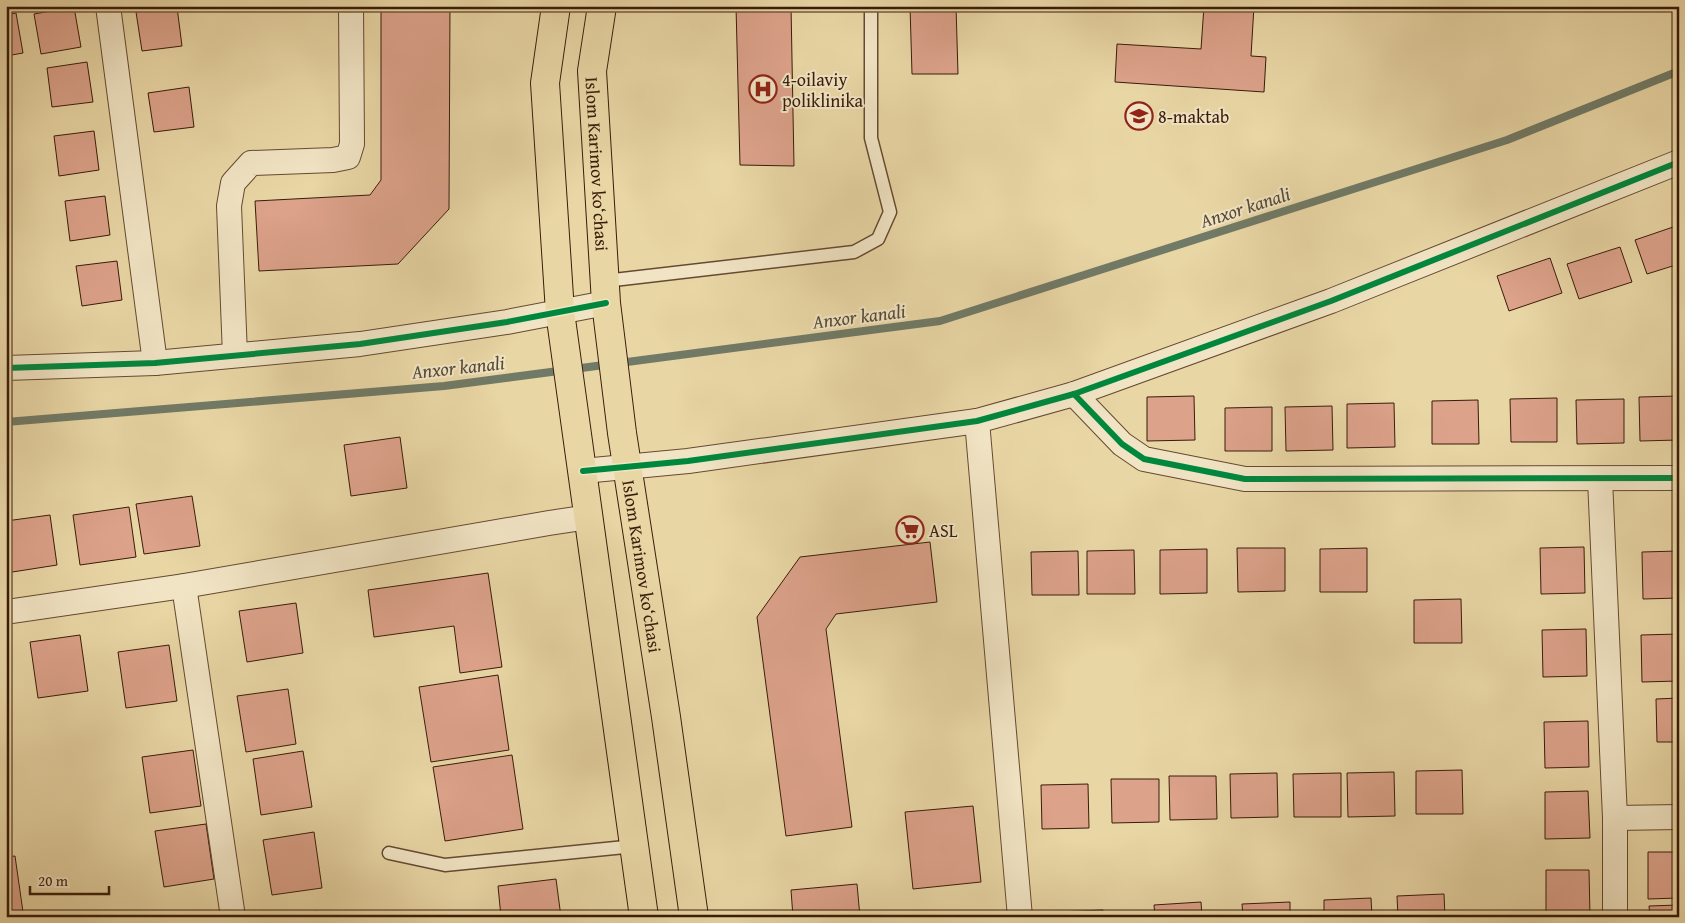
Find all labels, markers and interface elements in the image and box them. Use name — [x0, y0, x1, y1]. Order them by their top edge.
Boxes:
place label: 4-oilaviy poliklinika — [782, 66, 864, 114]
hospital icon: 4-oilaviy poliklinika — [748, 74, 778, 104]
street label: Islom Karimov ko‘chasi — [579, 76, 616, 252]
school or university icon: 8-maktab — [1124, 101, 1154, 131]
place label: 8-maktab — [1158, 103, 1229, 130]
water label: Anxor kanali — [1195, 179, 1294, 235]
water label: Anxor kanali — [810, 296, 907, 336]
water label: Anxor kanali — [409, 348, 506, 386]
street label: Islom Karimov ko‘chasi — [616, 478, 669, 655]
supermarket icon: ASL — [895, 515, 925, 545]
place label: ASL — [929, 517, 958, 544]
scale bar — [30, 863, 109, 895]
text: 20 m — [38, 870, 69, 891]

